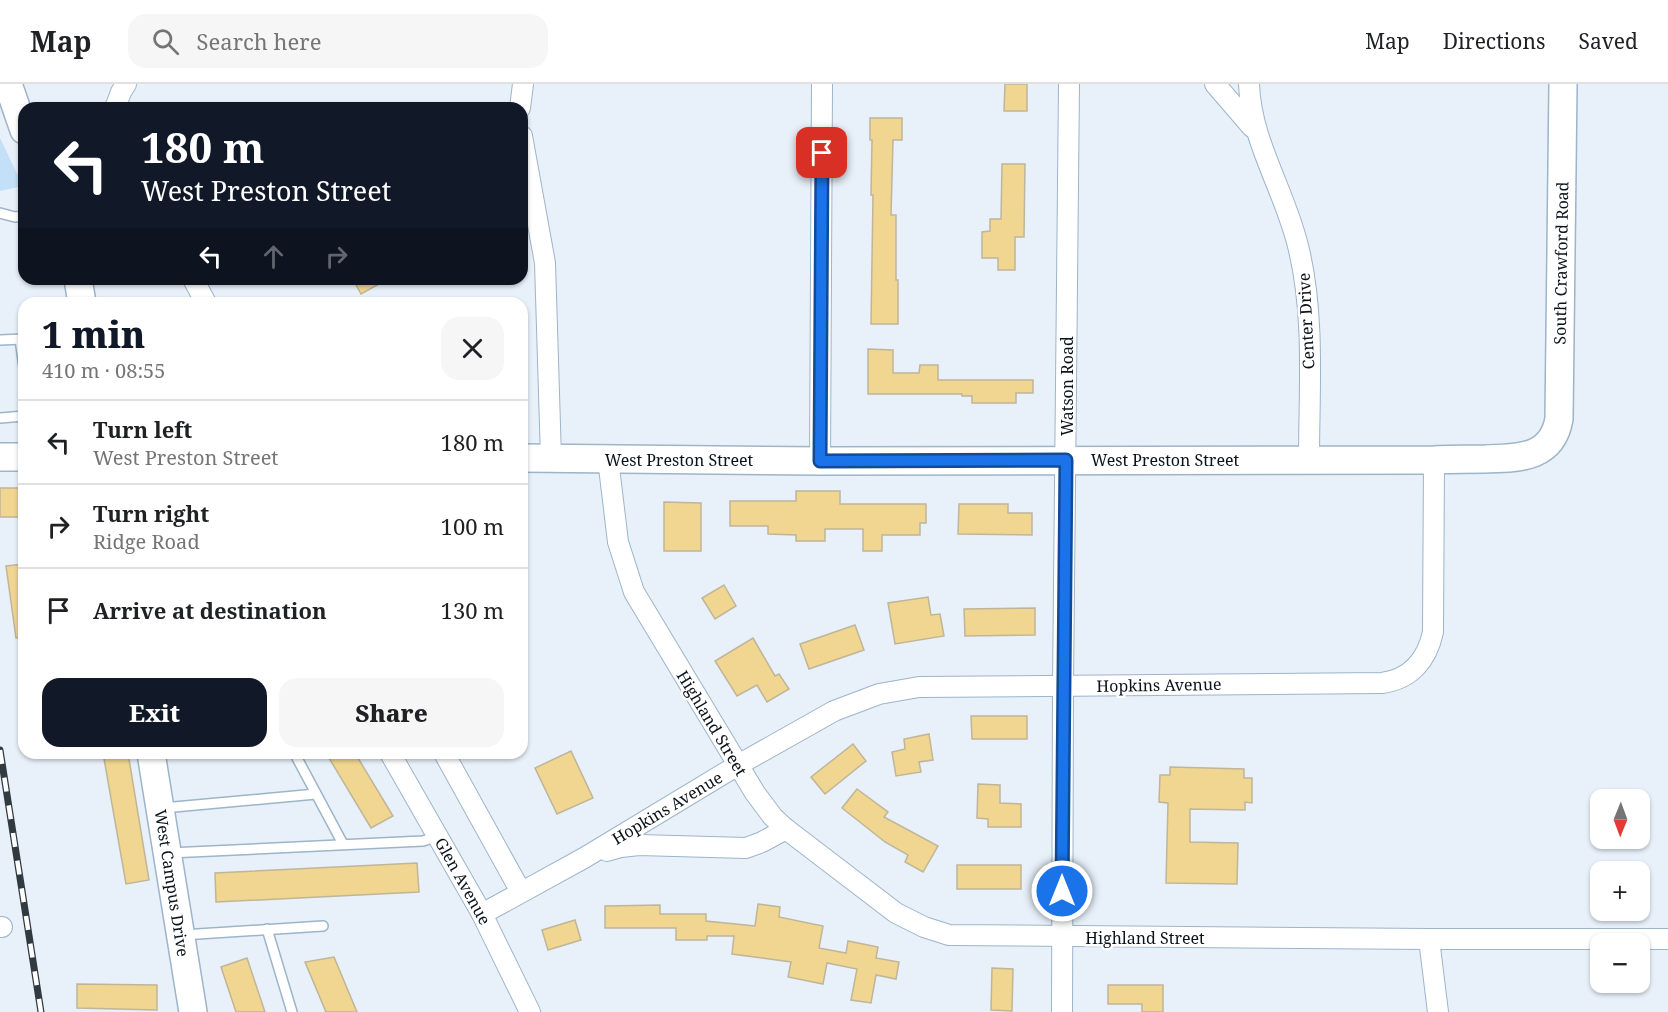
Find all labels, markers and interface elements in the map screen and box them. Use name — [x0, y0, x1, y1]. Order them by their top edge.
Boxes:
search box — [128, 14, 548, 68]
text: Map — [30, 22, 92, 60]
icon: search — [149, 25, 182, 58]
text: Search here — [197, 26, 321, 56]
text: Map — [1365, 27, 1410, 55]
text: Directions — [1443, 27, 1545, 55]
text: Saved — [1578, 27, 1638, 55]
text: 180 m — [141, 118, 265, 175]
icon: left — [42, 126, 120, 204]
pin — [796, 127, 847, 178]
icon: arrive — [805, 136, 838, 169]
text: West Preston Street — [141, 172, 391, 209]
street label: South Crawford Road — [1549, 181, 1573, 345]
icon: left — [194, 240, 227, 273]
icon: ahead — [257, 240, 290, 273]
icon: right — [320, 240, 353, 273]
street label: Center Drive — [1292, 272, 1320, 370]
text: 1 min — [42, 310, 145, 359]
button: close — [441, 317, 504, 380]
street label: Watson Road — [1056, 336, 1078, 436]
text: 410 m · 08:55 — [42, 357, 165, 384]
text: Turn left — [93, 414, 192, 444]
icon: left — [42, 426, 75, 459]
text: 180 m — [441, 427, 504, 457]
text: West Preston Street — [93, 444, 278, 471]
street label: West Preston Street — [605, 449, 754, 471]
street label: West Preston Street — [1091, 449, 1240, 471]
text: Turn right — [93, 498, 209, 528]
icon: right — [42, 510, 75, 543]
text: 100 m — [441, 511, 504, 541]
text: Ridge Road — [93, 528, 200, 555]
icon: arrive — [42, 594, 75, 627]
text: Arrive at destination — [93, 595, 327, 625]
text: 130 m — [441, 595, 504, 625]
street label: Highland Street — [672, 666, 752, 780]
street label: Hopkins Avenue — [1096, 673, 1222, 697]
button: Exit — [42, 678, 267, 747]
button: Share — [279, 678, 504, 747]
street label: Hopkins Avenue — [608, 766, 726, 850]
north arrow — [1590, 789, 1650, 849]
map controls — [1590, 789, 1650, 993]
street label: West Campus Drive — [149, 808, 195, 958]
street label: Glen Avenue — [430, 833, 496, 929]
position arrow — [1030, 859, 1094, 923]
button: + — [1590, 861, 1650, 921]
street label: Highland Street — [1085, 927, 1205, 949]
button: − — [1590, 933, 1650, 993]

